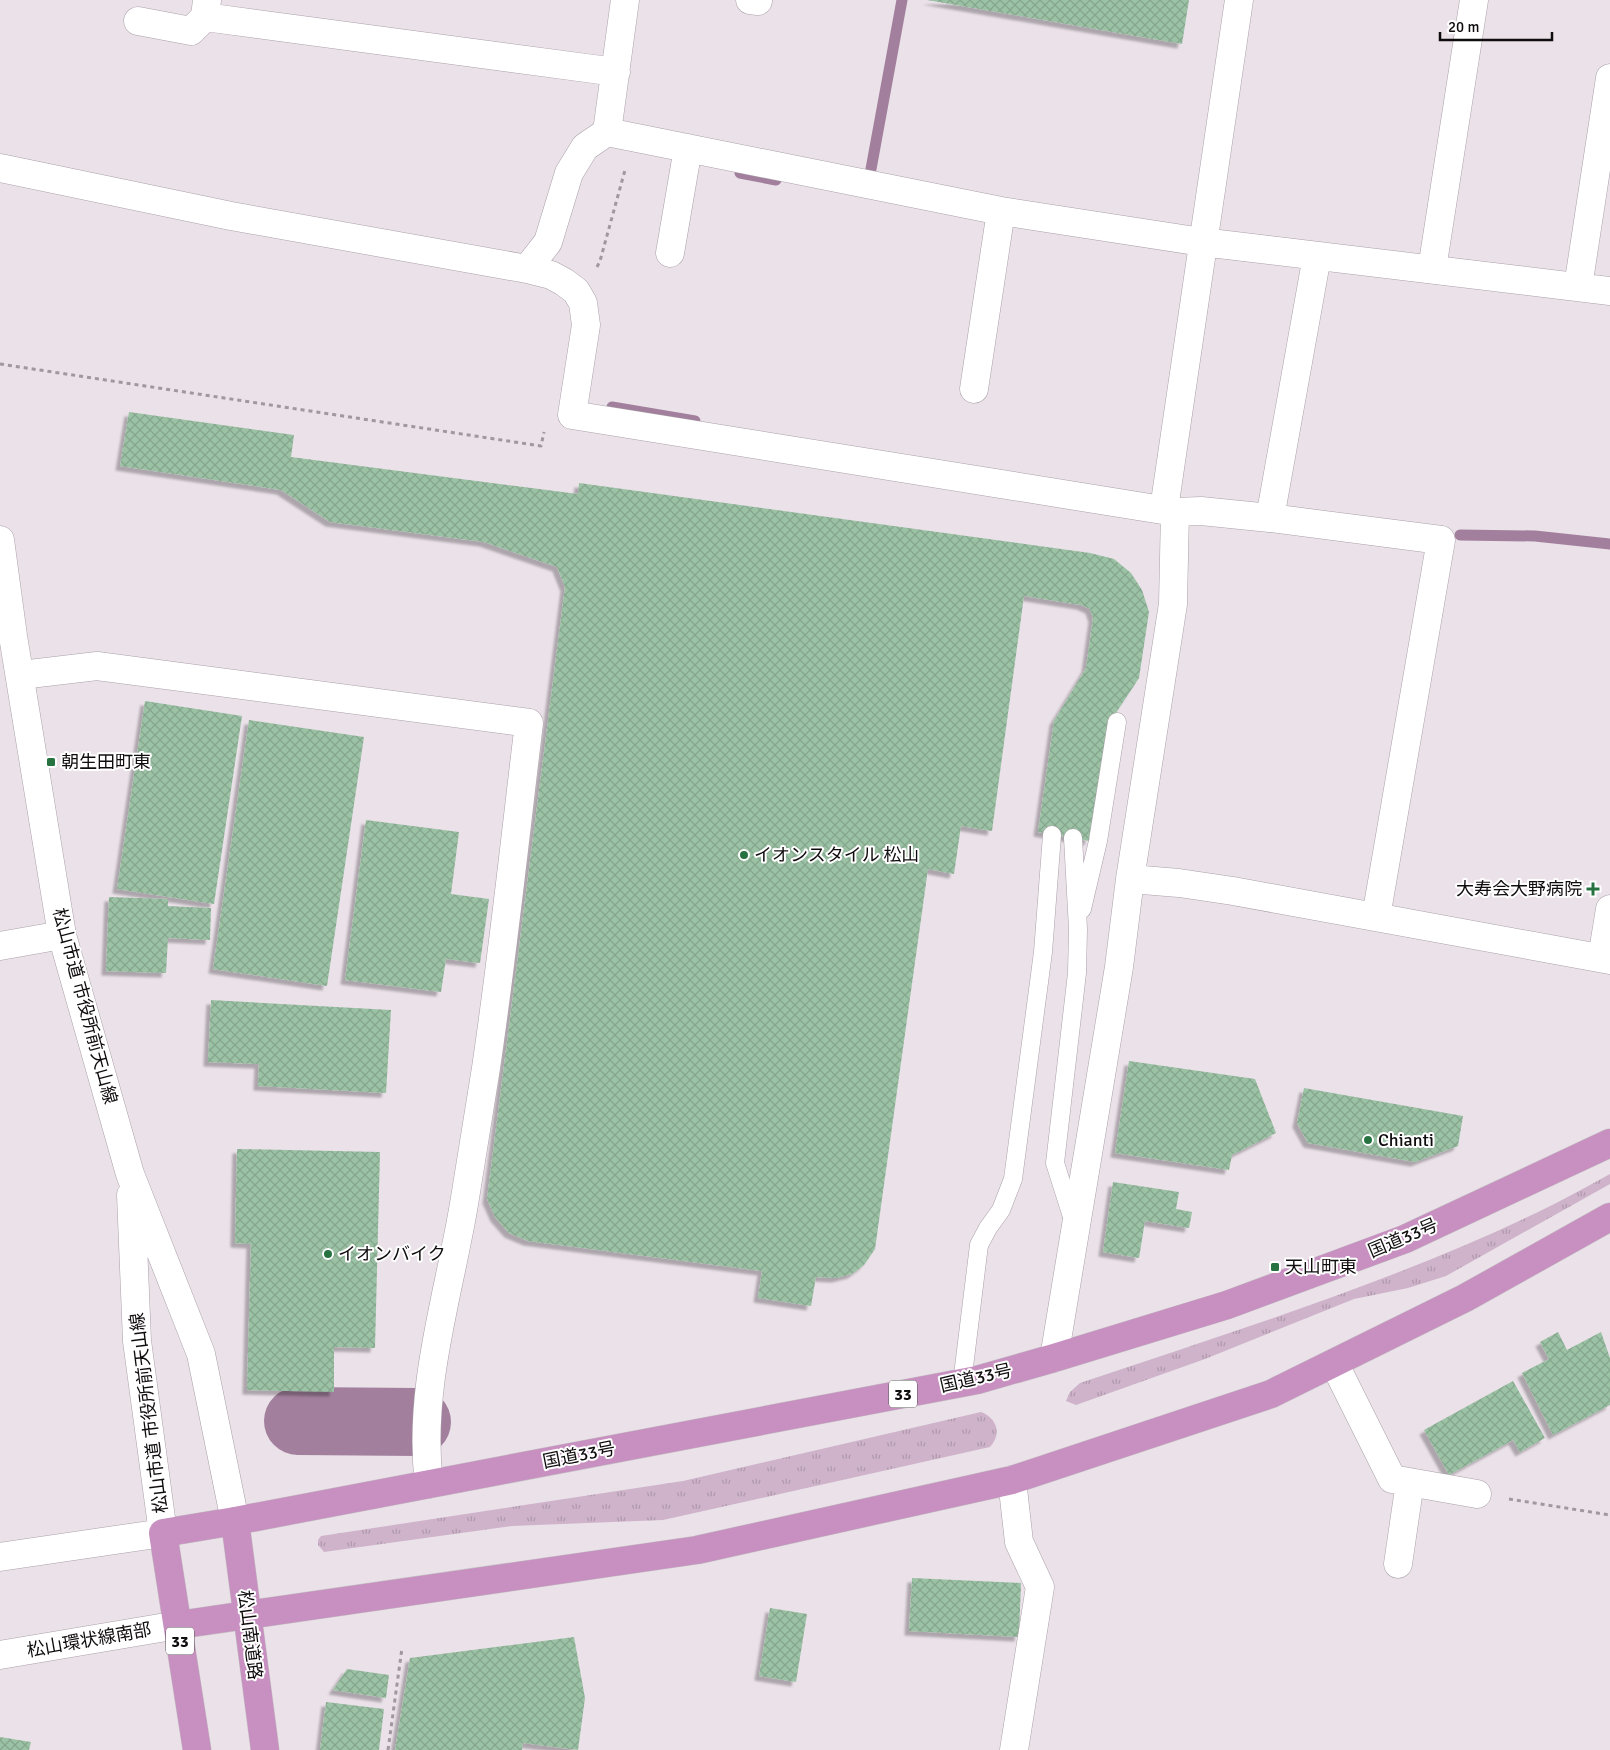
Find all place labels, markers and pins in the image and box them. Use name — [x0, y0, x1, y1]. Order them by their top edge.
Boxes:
place label: 朝生田町東 — [61, 751, 151, 773]
marker: 朝生田町東 — [45, 756, 57, 768]
place label: イオンスタイル 松山 — [754, 844, 920, 866]
marker: イオンスタイル 松山 — [738, 849, 750, 861]
place label: 大寿会大野病院 — [1456, 878, 1582, 900]
marker: 大寿会大野病院 — [1586, 882, 1600, 896]
place label: Chianti — [1378, 1129, 1434, 1151]
marker: Chianti — [1362, 1134, 1374, 1146]
place label: イオンバイク — [338, 1243, 446, 1265]
marker: イオンバイク — [322, 1248, 334, 1260]
place label: 天山町東 — [1285, 1256, 1357, 1278]
marker: 天山町東 — [1269, 1261, 1281, 1273]

